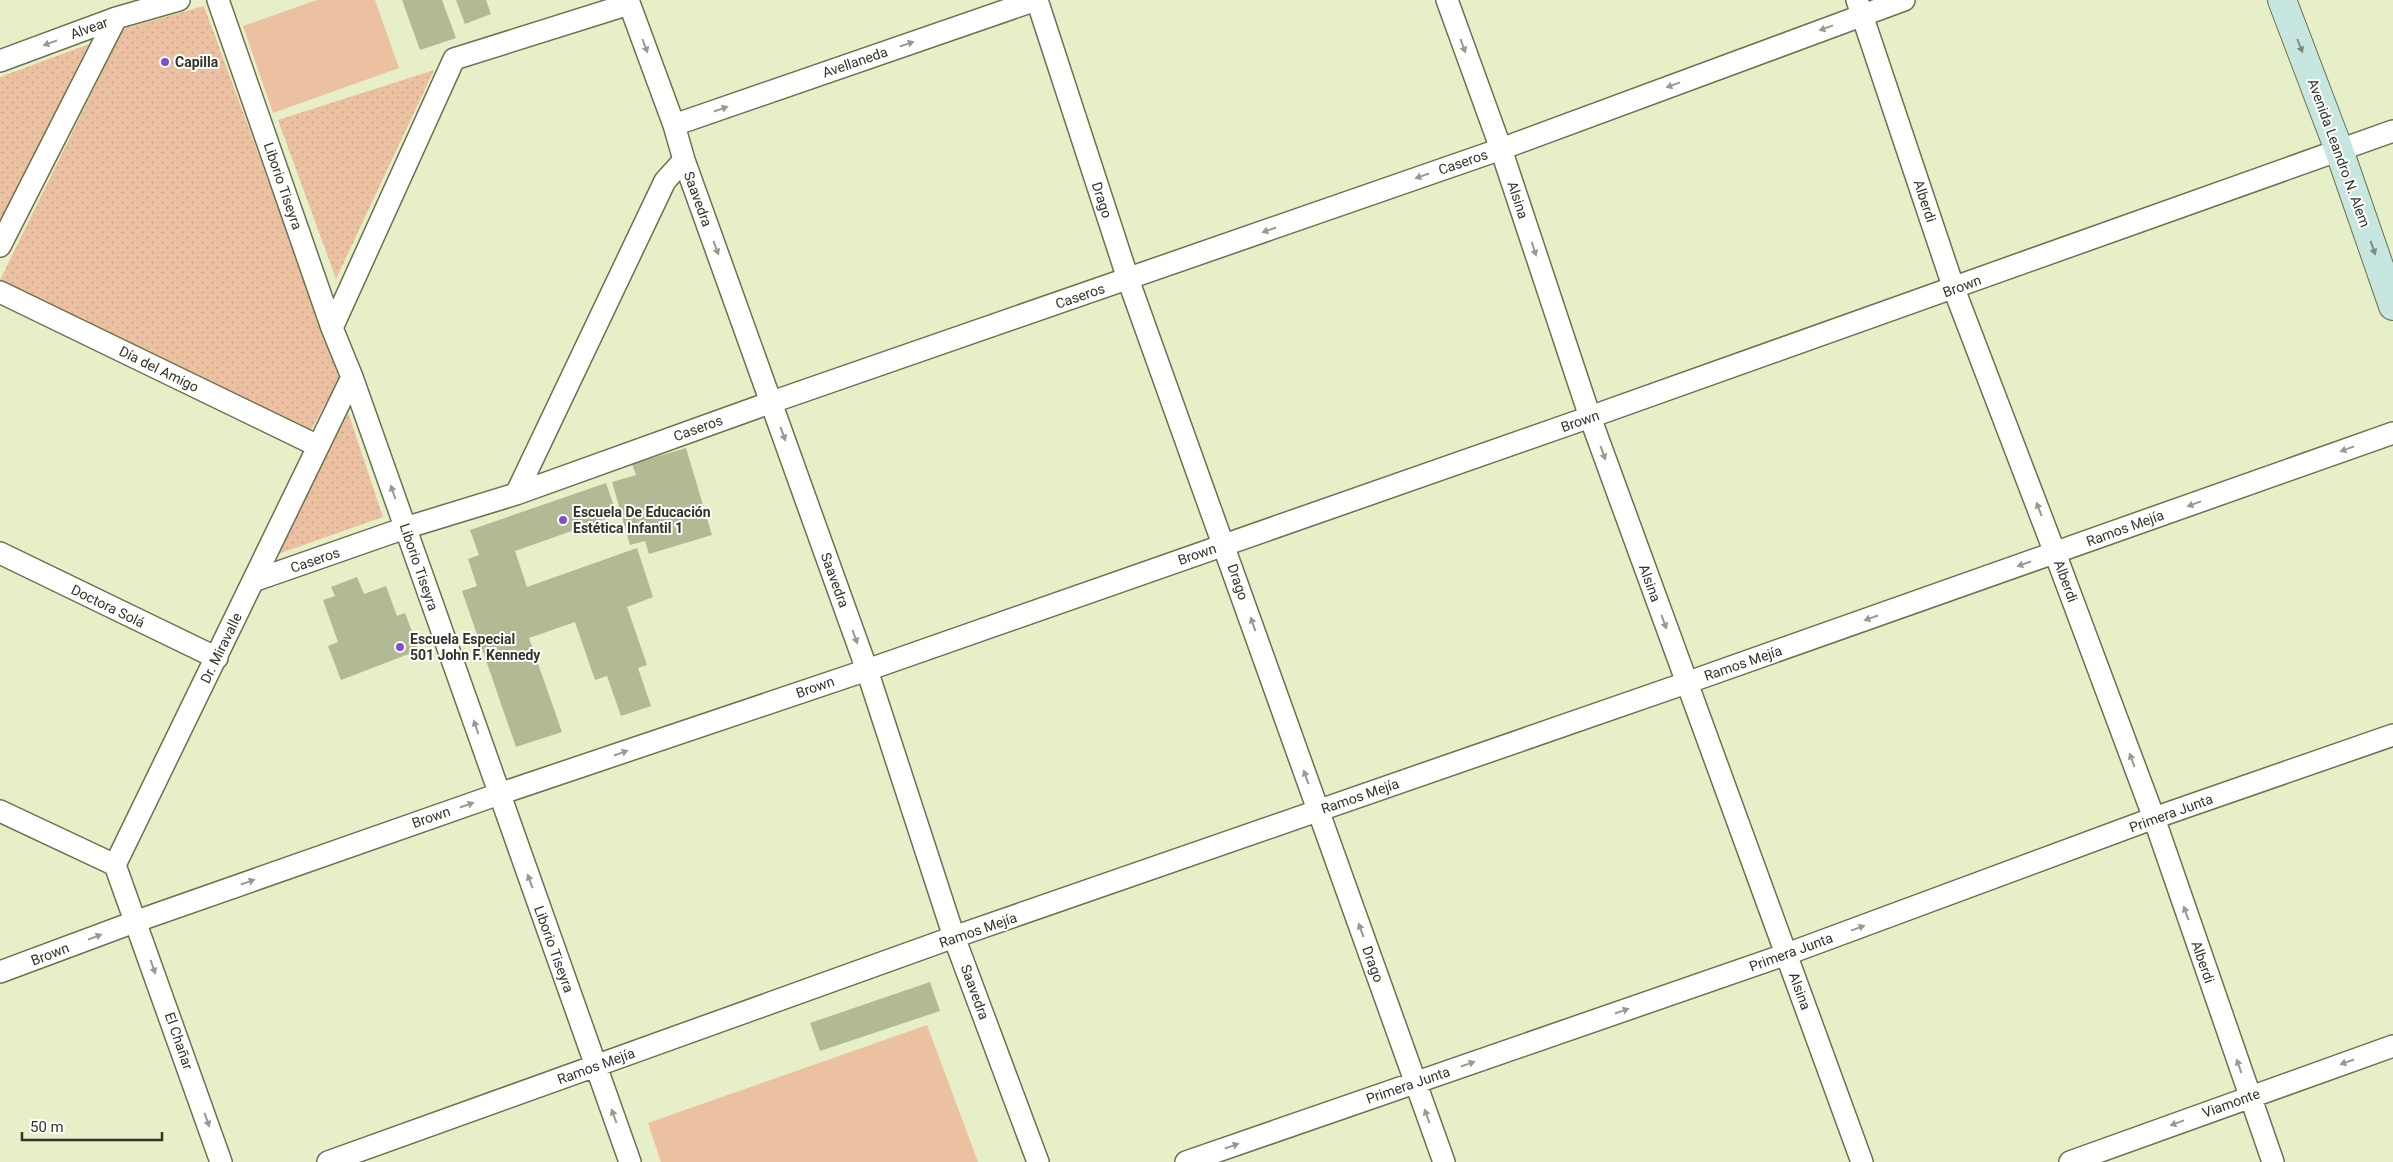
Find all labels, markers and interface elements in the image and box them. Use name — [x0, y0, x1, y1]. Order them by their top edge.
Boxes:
street label: Alvear — [68, 14, 110, 42]
one-way arrow — [1818, 25, 1833, 32]
one-way arrow — [642, 38, 649, 53]
one-way arrow — [2296, 38, 2304, 53]
one-way arrow — [42, 39, 57, 47]
one-way arrow — [1459, 39, 1467, 54]
one-way arrow — [900, 40, 915, 48]
street label: Avellaneda — [820, 43, 890, 81]
place label: Capilla — [175, 54, 219, 70]
marker: Capilla — [159, 56, 171, 68]
street label: Avenida Leandro N. Alem — [2305, 77, 2373, 229]
one-way arrow — [1665, 81, 1680, 89]
one-way arrow — [713, 105, 728, 112]
street label: Liborio Tiseyra — [261, 140, 305, 232]
street label: Caseros — [1436, 146, 1490, 178]
street label: Saavedra — [681, 169, 715, 229]
one-way arrow — [1414, 172, 1429, 180]
street label: Alberdi — [1911, 178, 1939, 224]
street label: Alsina — [1504, 179, 1532, 221]
street label: Drago — [1089, 180, 1115, 220]
one-way arrow — [1261, 227, 1276, 234]
one-way arrow — [2370, 240, 2377, 255]
one-way arrow — [713, 241, 720, 256]
one-way arrow — [1531, 241, 1538, 256]
street label: Brown — [1941, 272, 1983, 300]
street label: Caseros — [1053, 280, 1107, 312]
street label: Día del Amigo — [117, 343, 201, 395]
street label: Brown — [1559, 407, 1601, 435]
street label: Caseros — [671, 412, 725, 444]
one-way arrow — [779, 427, 787, 442]
one-way arrow — [1600, 445, 1607, 460]
one-way arrow — [2339, 445, 2354, 453]
one-way arrow — [389, 484, 396, 499]
one-way arrow — [2186, 500, 2201, 508]
one-way arrow — [2034, 502, 2042, 516]
place label: Escuela De Educación Estética Infantil 1 — [573, 504, 711, 536]
street label: Ramos Mejía — [2084, 507, 2166, 549]
marker: Escuela De Educación Estética Infantil 1 — [557, 514, 569, 526]
street label: Liborio Tiseyra — [397, 521, 441, 613]
street label: Brown — [1176, 540, 1218, 568]
street label: Caseros — [288, 544, 342, 576]
street label: Saavedra — [818, 550, 852, 610]
street label: Alberdi — [2051, 558, 2081, 604]
one-way arrow — [2016, 560, 2031, 568]
street label: Drago — [1224, 562, 1252, 602]
street label: Alsina — [1636, 562, 1664, 604]
street label: Doctora Solá — [69, 581, 147, 631]
street label: Dr. Miravalle — [197, 610, 245, 686]
one-way arrow — [1863, 614, 1878, 622]
one-way arrow — [1660, 615, 1668, 630]
one-way arrow — [1248, 616, 1256, 631]
one-way arrow — [852, 629, 859, 644]
place label: Escuela Especial 501 John F. Kennedy — [410, 631, 541, 663]
marker: Escuela Especial 501 John F. Kennedy — [394, 641, 406, 653]
street label: Ramos Mejía — [1702, 642, 1784, 684]
street label: Brown — [794, 673, 836, 701]
one-way arrow — [472, 720, 479, 735]
one-way arrow — [614, 748, 629, 756]
one-way arrow — [2128, 752, 2136, 767]
one-way arrow — [1302, 769, 1310, 784]
street label: Ramos Mejía — [1319, 775, 1401, 817]
street label: Primera Junta — [2127, 791, 2215, 835]
one-way arrow — [460, 801, 475, 809]
street label: Brown — [410, 803, 452, 831]
one-way arrow — [526, 873, 533, 888]
one-way arrow — [240, 878, 255, 885]
street label: Liborio Tiseyra — [531, 903, 577, 995]
one-way arrow — [2182, 905, 2190, 920]
street label: Ramos Mejía — [937, 909, 1019, 951]
one-way arrow — [1357, 922, 1365, 937]
one-way arrow — [1850, 924, 1865, 931]
street label: Primera Junta — [1747, 930, 1835, 974]
one-way arrow — [88, 933, 103, 941]
street label: Brown — [29, 939, 71, 969]
street label: Alberdi — [2188, 939, 2218, 985]
street label: Drago — [1359, 944, 1387, 984]
one-way arrow — [149, 960, 157, 975]
street label: Saavedra — [958, 962, 992, 1022]
street label: Alsina — [1786, 970, 1814, 1012]
one-way arrow — [1615, 1007, 1630, 1015]
street label: El Chañar — [162, 1010, 196, 1072]
street label: Ramos Mejía — [555, 1045, 637, 1087]
one-way arrow — [2339, 1058, 2354, 1066]
one-way arrow — [2235, 1059, 2243, 1074]
one-way arrow — [1461, 1060, 1476, 1067]
street label: Primera Junta — [1364, 1063, 1452, 1107]
street label: Viamonte — [2200, 1085, 2262, 1121]
one-way arrow — [610, 1108, 618, 1123]
one-way arrow — [1423, 1108, 1431, 1123]
scale bar — [22, 1110, 162, 1142]
one-way arrow — [204, 1113, 211, 1128]
text: 50 m — [30, 1118, 64, 1136]
one-way arrow — [2170, 1120, 2185, 1127]
one-way arrow — [1225, 1142, 1240, 1150]

